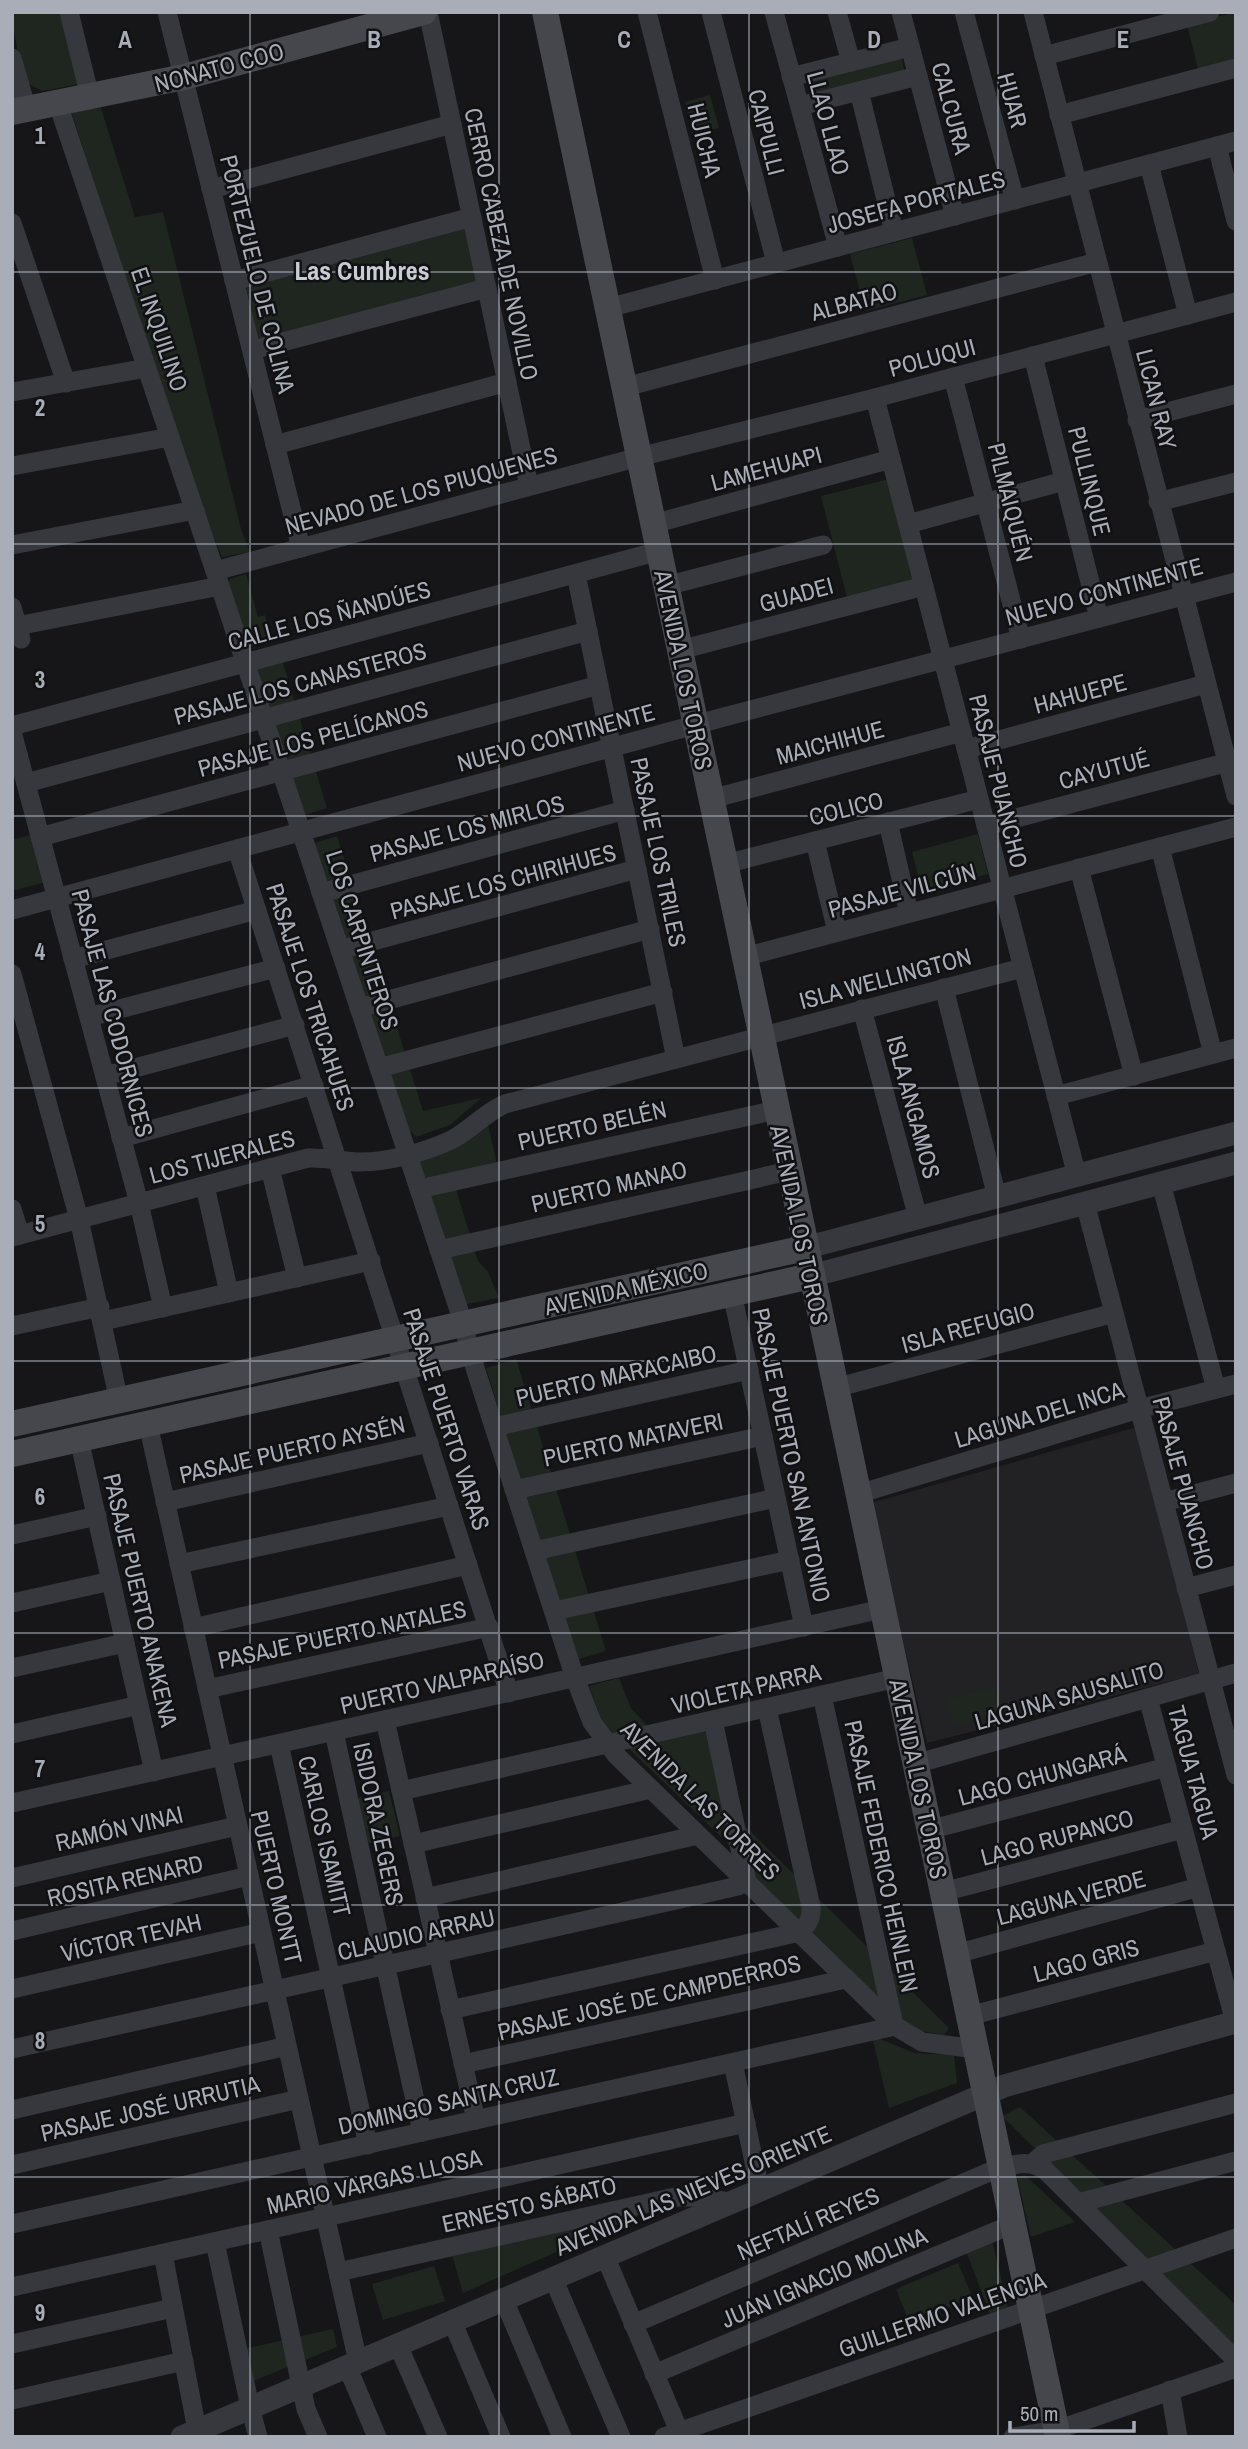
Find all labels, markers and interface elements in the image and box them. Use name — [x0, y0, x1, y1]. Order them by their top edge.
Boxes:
text: A — [118, 24, 132, 55]
text: B — [367, 24, 381, 55]
text: C — [617, 24, 631, 55]
text: D — [867, 24, 881, 55]
text: E — [1117, 24, 1129, 55]
street label: NONATO COO — [151, 34, 287, 100]
street label: CALCURA — [924, 58, 980, 158]
street label: LLAO LLAO — [800, 68, 858, 178]
street label: HUAR — [990, 69, 1036, 131]
street label: CAIPULLI — [741, 86, 793, 178]
street label: HUICHA — [680, 100, 730, 181]
street label: CERRO CABEZA DE NOVILLO — [457, 105, 547, 383]
text: 1 — [35, 120, 46, 151]
street label: PORTEZUELO DE COLINA — [213, 151, 303, 397]
street label: JOSEFA PORTALES — [823, 162, 1009, 240]
district label: Las Cumbres — [294, 253, 430, 288]
street label: EL INQUILINO — [124, 263, 196, 395]
street label: ALBATAO — [806, 274, 901, 328]
street label: POLUQUI — [885, 330, 979, 384]
street label: LICAN RAY — [1129, 345, 1185, 453]
text: 2 — [35, 392, 45, 423]
street label: PULLINQUE — [1061, 423, 1119, 539]
street label: NEVADO DE LOS PIUQUENES — [281, 438, 561, 542]
street label: LAMEHUAPI — [707, 438, 825, 498]
street label: PILMAIQUÉN — [981, 439, 1041, 565]
street label: NUEVO CONTINENTE — [1002, 549, 1206, 633]
street label: AVENIDA LOS TOROS — [647, 566, 721, 773]
street label: GUADEI — [755, 569, 837, 619]
street label: CALLE LOS ÑANDÚES — [224, 573, 434, 657]
street label: PASAJE LOS CANASTEROS — [170, 634, 430, 732]
text: 3 — [35, 664, 45, 695]
street label: HAHUEPE — [1030, 665, 1130, 721]
street label: PASAJE PUANCHO — [962, 691, 1036, 871]
street label: PASAJE LOS PELÍCANOS — [194, 692, 432, 784]
street label: NUEVO CONTINENTE — [454, 695, 658, 779]
street label: MAICHIHUE — [773, 712, 887, 772]
street label: CAYUTUÉ — [1055, 742, 1153, 796]
street label: PASAJE LOS TRILES — [623, 754, 695, 950]
street label: COLICO — [806, 783, 886, 833]
street label: PASAJE LOS MIRLOS — [366, 787, 568, 869]
street label: PASAJE LOS CHIRIHUES — [387, 835, 619, 927]
street label: LOS CARPINTEROS — [319, 846, 407, 1034]
street label: PASAJE VILCÚN — [825, 855, 979, 925]
street label: PASAJE LOS TRICAHUES — [259, 879, 363, 1115]
street label: PASAJE LAS CODORNICES — [64, 885, 162, 1141]
text: 4 — [35, 936, 46, 967]
street label: ISLA WELLINGTON — [795, 940, 975, 1016]
street label: ISLA ANGAMOS — [880, 1032, 948, 1182]
street label: PUERTO BELÉN — [515, 1092, 669, 1158]
street label: LOS TIJERALES — [146, 1121, 298, 1191]
street label: AVENIDA LOS TOROS — [763, 1121, 837, 1328]
street label: PUERTO MANAO — [528, 1153, 690, 1219]
text: 5 — [35, 1208, 45, 1239]
street label: AVENIDA MÉXICO — [540, 1254, 711, 1323]
street label: ISLA REFUGIO — [898, 1294, 1038, 1360]
street label: PASAJE PUERTO VARAS — [396, 1304, 498, 1534]
street label: PASAJE PUERTO SAN ANTONIO — [745, 1305, 839, 1605]
street label: PUERTO MARACAIBO — [513, 1336, 719, 1414]
street label: LAGUNA DEL INCA — [950, 1373, 1128, 1455]
street label: PASAJE PUANCHO — [1146, 1393, 1222, 1573]
street label: PUERTO MATAVERI — [540, 1404, 726, 1474]
street label: PASAJE PUERTO AYSÉN — [176, 1407, 408, 1491]
street label: PASAJE PUERTO ANAKENA — [96, 1470, 186, 1731]
text: 6 — [35, 1481, 45, 1512]
street label: PASAJE PUERTO NATALES — [215, 1592, 469, 1676]
street label: PUERTO VALPARAÍSO — [337, 1643, 547, 1721]
street label: LAGUNA SAUSALITO — [971, 1653, 1167, 1737]
street label: VIOLETA PARRA — [668, 1655, 825, 1721]
street label: AVENIDA LOS TOROS — [882, 1675, 956, 1882]
street label: TAGUA TAGUA — [1161, 1702, 1227, 1843]
street label: AVENIDA LAS TORRES — [614, 1713, 788, 1887]
street label: PASAJE FEDERICO HEINLEIN — [838, 1717, 926, 1995]
street label: LAGO CHUNGARÁ — [954, 1737, 1130, 1813]
street label: ISIDORA ZEGERS — [346, 1739, 412, 1909]
street label: CARLOS ISAMITT — [291, 1752, 359, 1920]
text: 7 — [35, 1753, 45, 1784]
street label: RAMÓN VINAI — [52, 1798, 186, 1858]
street label: LAGO RUPANCO — [977, 1801, 1137, 1873]
street label: PUERTO MONTT — [244, 1807, 310, 1967]
street label: ROSITA RENARD — [44, 1846, 206, 1914]
street label: LAGUNA VERDE — [993, 1862, 1149, 1932]
street label: CLAUDIO ARRAU — [334, 1900, 498, 1968]
street label: VÍCTOR TEVAH — [58, 1905, 204, 1969]
street label: LAGO GRIS — [1030, 1931, 1142, 1989]
street label: PASAJE JOSÉ DE CAMPDERROS — [494, 1947, 804, 2047]
text: 8 — [35, 2025, 45, 2056]
street label: DOMINGO SANTA CRUZ — [335, 2060, 561, 2142]
street label: PASAJE JOSÉ URRUTIA — [37, 2067, 263, 2149]
street label: AVENIDA LAS NIEVES ORIENTE — [549, 2117, 836, 2263]
street label: MARIO VARGAS LLOSA — [263, 2141, 485, 2221]
street label: ERNESTO SÁBATO — [439, 2168, 619, 2240]
street label: NEFTALÍ REYES — [732, 2179, 884, 2267]
street label: JUAN IGNACIO MOLINA — [716, 2219, 933, 2335]
street label: GUILLERMO VALENCIA — [834, 2263, 1051, 2365]
text: 9 — [35, 2297, 45, 2328]
scale bar — [1010, 2390, 1134, 2434]
text: 50 m — [1020, 2399, 1058, 2428]

